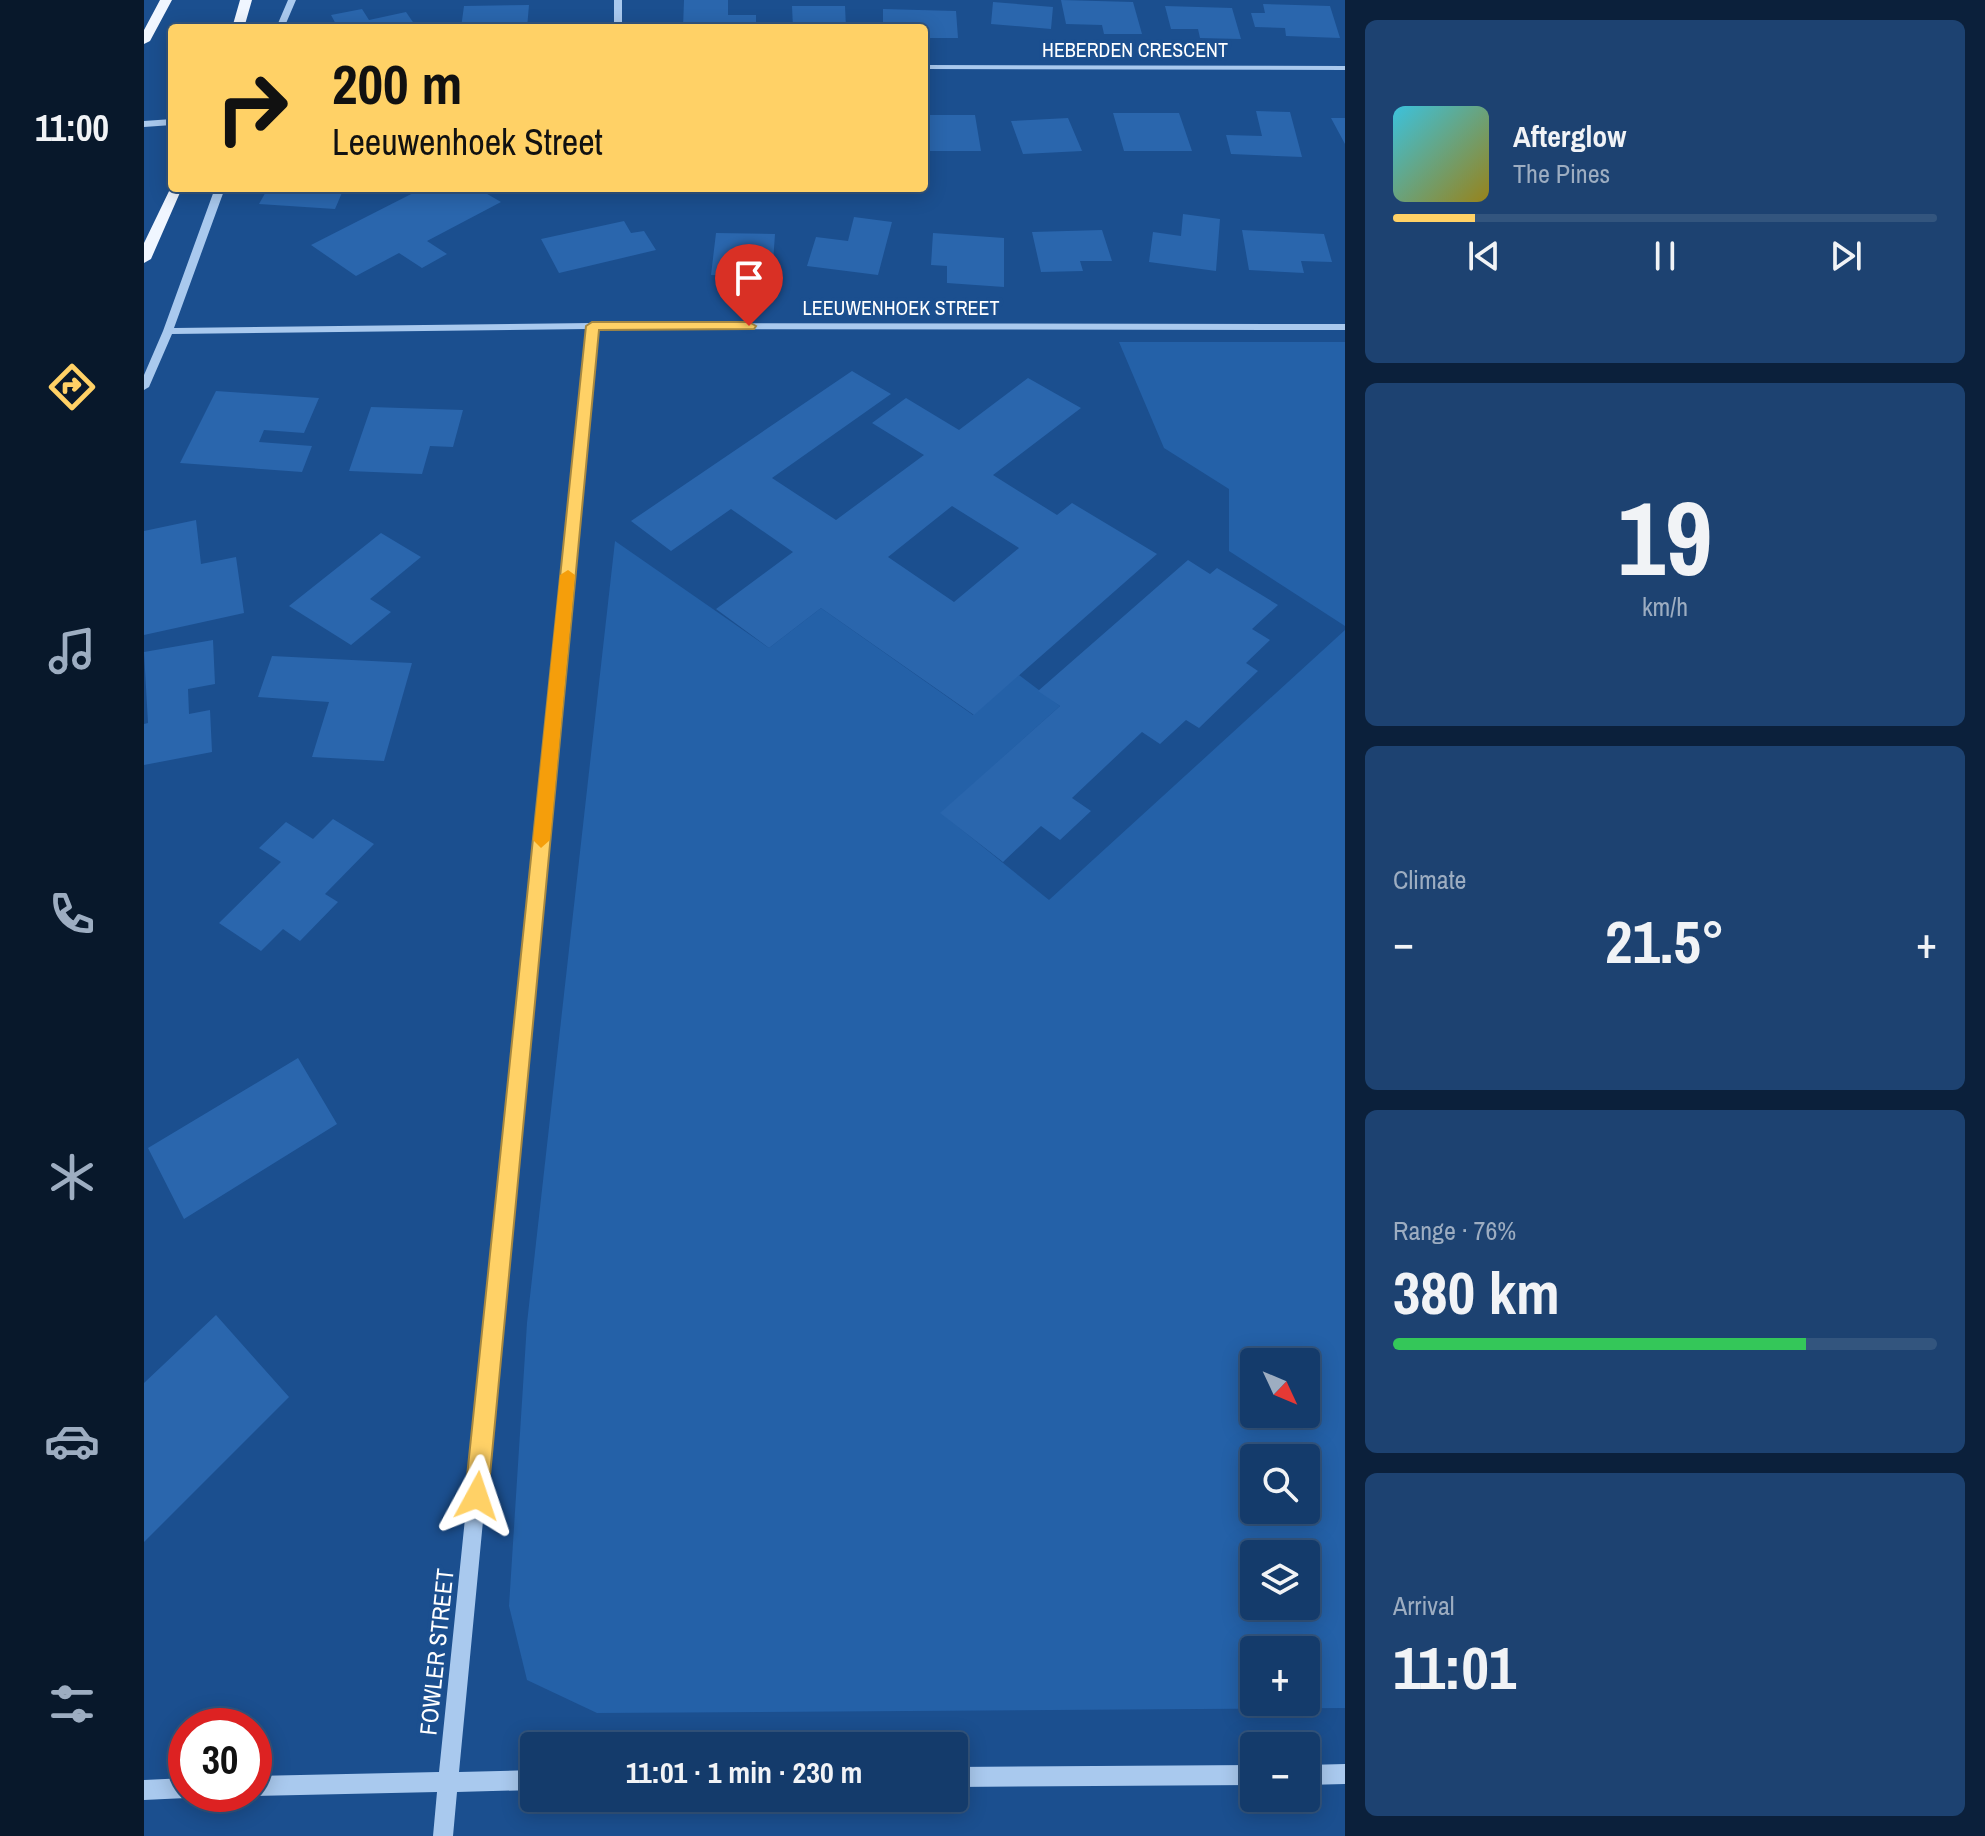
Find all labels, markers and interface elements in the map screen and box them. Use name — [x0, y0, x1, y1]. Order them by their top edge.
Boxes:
street label: HEBERDEN CRESCENT — [1042, 36, 1228, 63]
text: 200 m — [332, 46, 462, 121]
icon: right — [200, 56, 304, 160]
text: 11:00 — [35, 104, 109, 152]
text: Afterglow — [1513, 116, 1626, 156]
text: Leeuwenhoek Street — [332, 118, 603, 166]
text: The Pines — [1513, 156, 1610, 191]
icon: previous — [1462, 234, 1506, 278]
icon: pause — [1643, 234, 1687, 278]
icon: next — [1824, 234, 1868, 278]
pin — [715, 244, 783, 326]
icon: arrive — [727, 256, 771, 300]
street label: LEEUWENHOEK STREET — [803, 294, 999, 321]
icon: directions — [44, 359, 100, 415]
text: 19 — [1618, 467, 1712, 607]
text: km/h — [1642, 589, 1688, 624]
icon: music — [44, 623, 100, 679]
text: Climate — [1393, 862, 1466, 897]
icon: phone — [44, 886, 100, 942]
text: 21.5° — [1605, 901, 1725, 982]
text: − — [1393, 912, 1414, 972]
text: + — [1916, 912, 1937, 972]
icon: climate — [44, 1149, 100, 1205]
text: Range · 76% — [1393, 1213, 1516, 1248]
text: 380 km — [1393, 1252, 1560, 1333]
north arrow — [1240, 1348, 1320, 1428]
map controls — [1240, 1348, 1320, 1812]
icon: car — [44, 1413, 100, 1469]
button: search — [1240, 1444, 1320, 1524]
position arrow — [435, 1454, 519, 1538]
button: layers — [1240, 1540, 1320, 1620]
street label: FOWLER STREET — [411, 1567, 461, 1737]
text: Arrival — [1393, 1588, 1455, 1623]
text: 11:01 — [1393, 1627, 1516, 1708]
button: + — [1240, 1636, 1320, 1716]
icon: filters — [44, 1676, 100, 1732]
speed limit sign: 30 — [168, 1708, 272, 1812]
button: − — [1240, 1732, 1320, 1812]
text: 11:01 · 1 min · 230 m — [626, 1752, 862, 1792]

